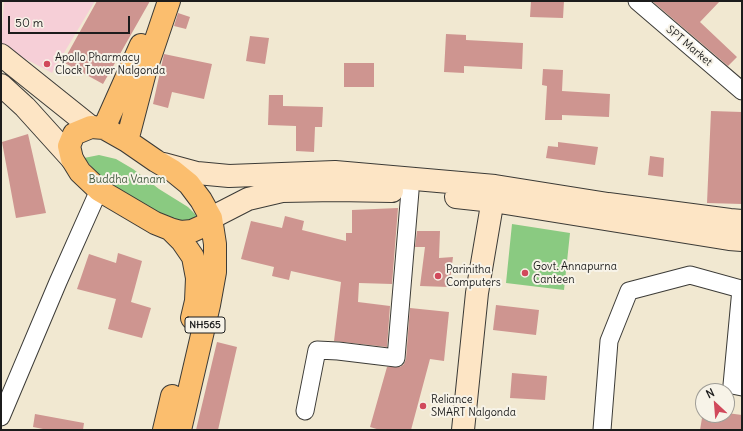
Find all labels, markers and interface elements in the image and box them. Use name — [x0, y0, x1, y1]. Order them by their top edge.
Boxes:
scale bar — [10, 8, 132, 34]
text: 50 m — [15, 15, 43, 30]
street label: SPT Market — [663, 23, 715, 69]
place label: Apollo Pharmacy Clock Tower Nalgonda — [55, 51, 165, 77]
marker: Apollo Pharmacy Clock Tower Nalgonda — [42, 59, 52, 69]
park label: Buddha Vanam — [89, 173, 165, 187]
place label: Govt. Annapurna Canteen — [533, 260, 617, 286]
place label: Parinitha Computers — [446, 263, 501, 289]
marker: Govt. Annapurna Canteen — [520, 268, 530, 278]
marker: Parinitha Computers — [433, 271, 443, 281]
road number: NH565 — [185, 317, 225, 333]
north arrow — [695, 383, 735, 423]
text: N — [704, 385, 717, 401]
place label: Reliance SMART Nalgonda — [431, 393, 516, 419]
marker: Reliance SMART Nalgonda — [418, 401, 428, 411]

